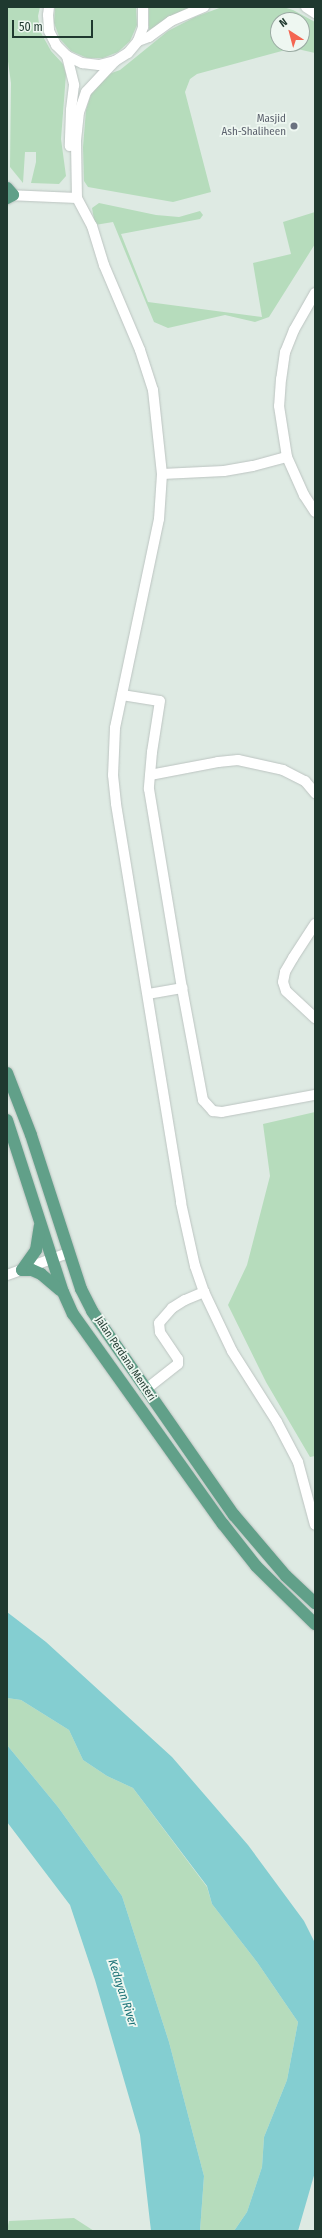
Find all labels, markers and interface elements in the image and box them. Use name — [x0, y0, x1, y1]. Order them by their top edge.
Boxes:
scale bar — [14, 12, 95, 38]
north arrow — [270, 12, 310, 52]
text: N — [277, 15, 290, 30]
text: 50 m — [19, 20, 43, 34]
place label: Masjid Ash-Shaliheen — [221, 113, 286, 139]
marker: Masjid Ash-Shaliheen — [289, 121, 299, 131]
street label: Jalan Perdana Menteri — [92, 1314, 158, 1404]
water label: Kedayan River — [104, 1958, 140, 2028]

